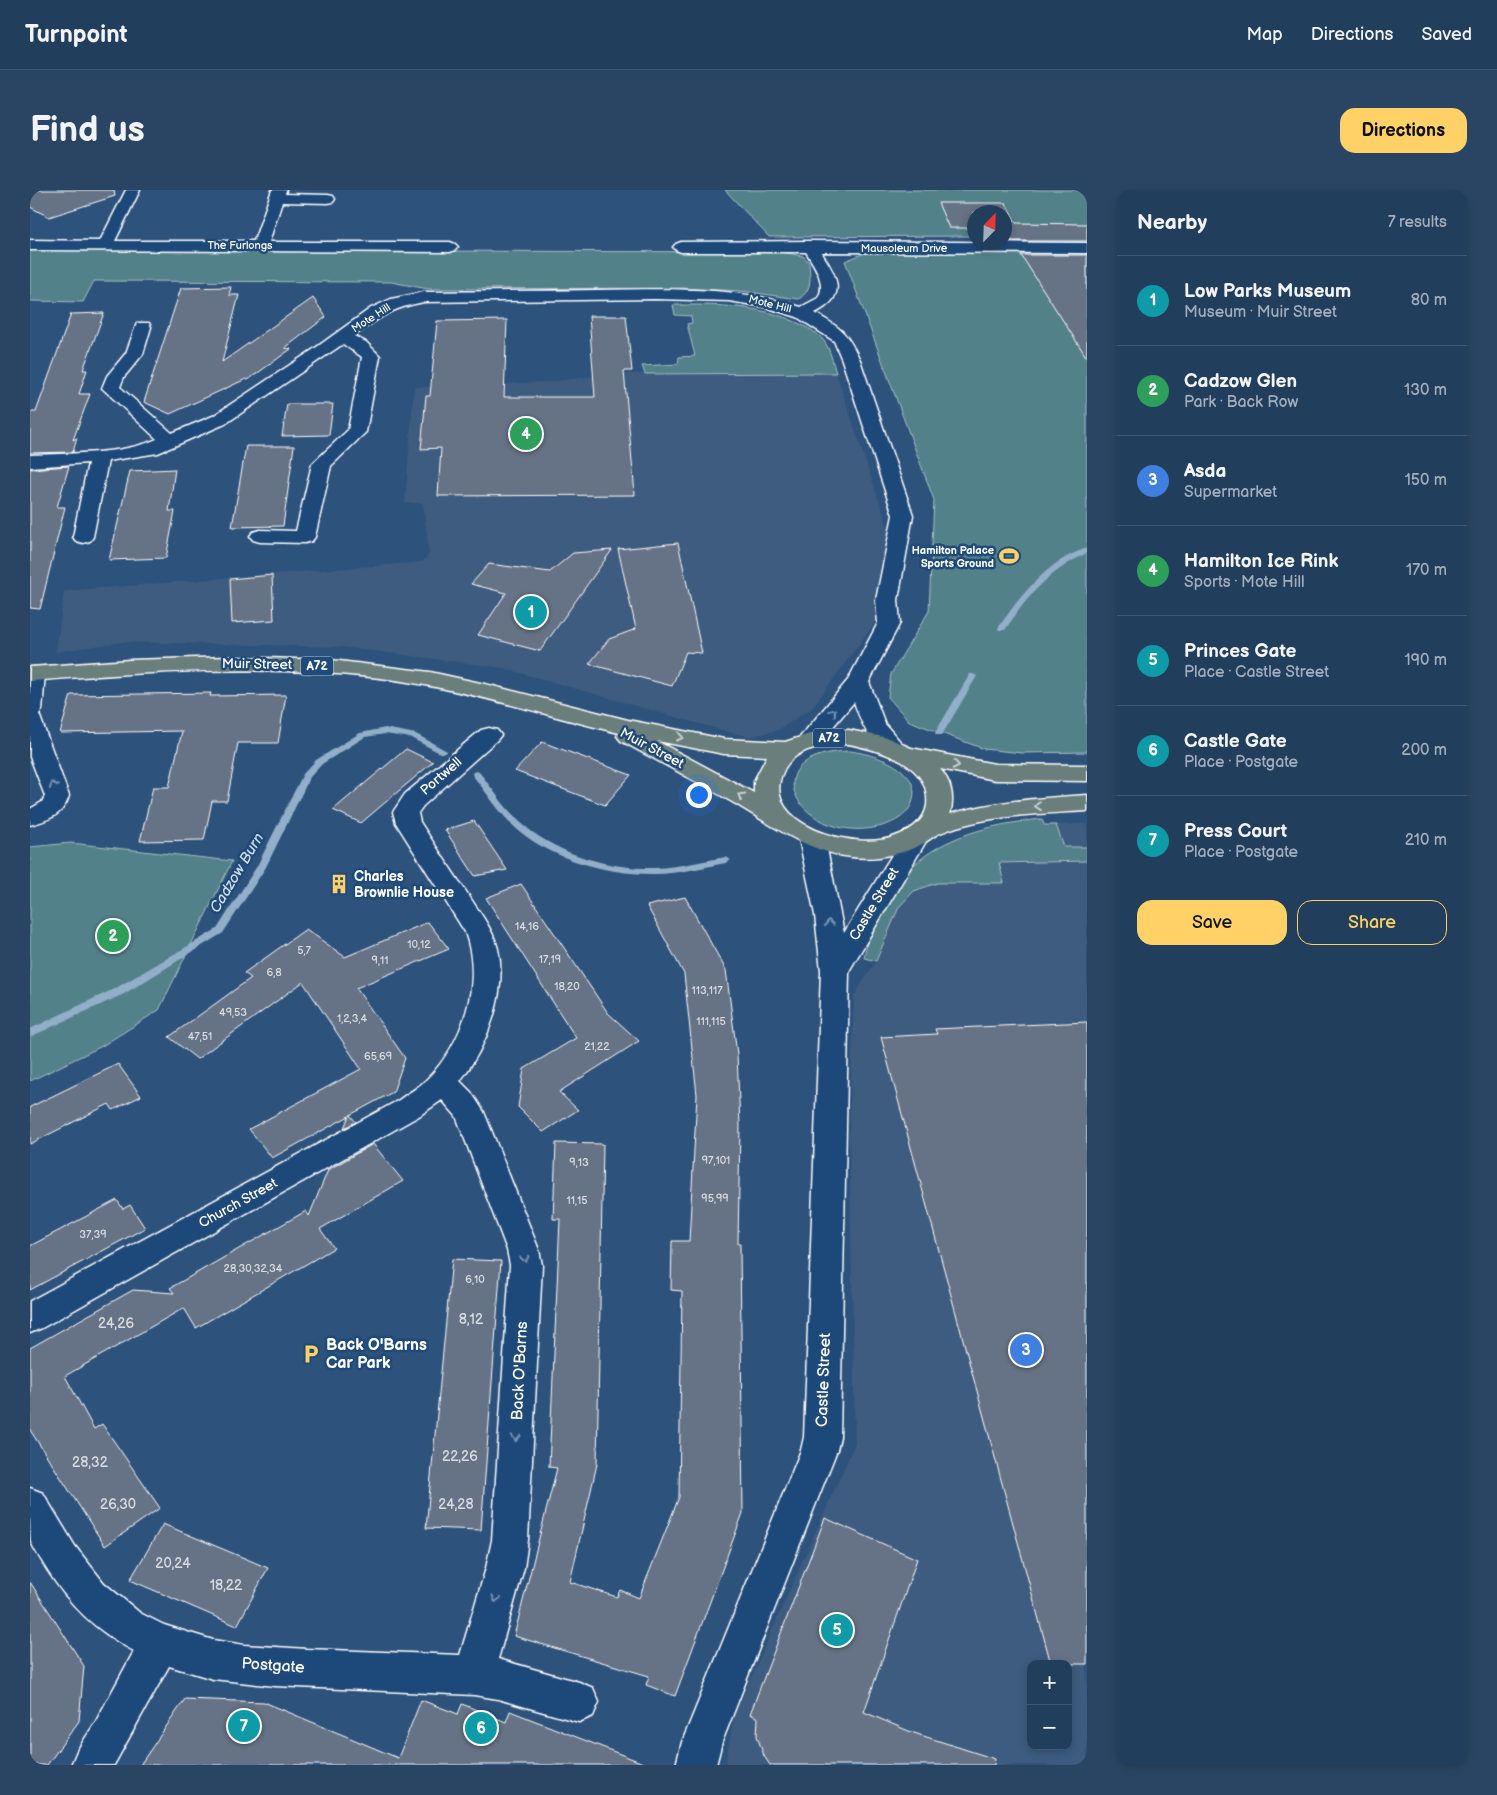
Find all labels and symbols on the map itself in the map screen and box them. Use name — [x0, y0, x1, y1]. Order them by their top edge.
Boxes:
north arrow — [967, 205, 1012, 250]
street label: The Furlongs — [207, 239, 273, 252]
street label: Mausoleum Drive — [861, 242, 948, 255]
street label: Mote Hill — [747, 292, 793, 316]
street label: Mote Hill — [349, 301, 393, 335]
pin: 4 — [510, 415, 542, 453]
place label: Hamilton Palace Sports Ground — [912, 544, 994, 570]
sports icon: Hamilton Palace Sports Ground — [998, 545, 1020, 567]
pin: 1 — [515, 593, 547, 631]
street label: Muir Street — [222, 655, 293, 673]
road number: A72 — [301, 656, 333, 676]
one-way arrow — [828, 709, 836, 718]
street label: Muir Street — [617, 724, 688, 772]
road number: A72 — [813, 728, 845, 748]
one-way arrow — [676, 732, 684, 742]
street label: Portwell — [417, 753, 465, 799]
one-way arrow — [952, 759, 961, 770]
one-way arrow — [49, 781, 59, 789]
your location — [686, 782, 712, 808]
one-way arrow — [737, 793, 746, 803]
one-way arrow — [1034, 800, 1042, 811]
water label: Cadzow Burn — [206, 830, 268, 916]
street label: Castle Street — [845, 864, 903, 944]
place label: Charles Brownlie House — [354, 868, 454, 901]
building icon: Charles Brownlie House — [328, 873, 350, 895]
pin: 2 — [97, 917, 129, 955]
one-way arrow — [824, 918, 835, 926]
house number: 14,16 — [515, 920, 539, 933]
house number: 10,12 — [407, 938, 431, 951]
house number: 5,7 — [297, 944, 311, 957]
house number: 17,19 — [539, 953, 561, 966]
house number: 9,11 — [372, 954, 388, 967]
house number: 6,8 — [266, 966, 282, 979]
house number: 18,20 — [554, 980, 580, 993]
house number: 113,117 — [691, 984, 723, 997]
house number: 49,53 — [219, 1006, 247, 1019]
house number: 1,2,3,4 — [337, 1012, 367, 1025]
house number: 111,115 — [696, 1015, 726, 1028]
house number: 47,51 — [188, 1030, 212, 1043]
house number: 21,22 — [584, 1040, 610, 1053]
house number: 65,69 — [364, 1050, 392, 1063]
house number: 97,101 — [702, 1154, 730, 1167]
house number: 9,13 — [569, 1156, 589, 1169]
street label: Church Street — [196, 1174, 281, 1232]
house number: 95,99 — [701, 1192, 729, 1205]
house number: 11,15 — [566, 1194, 588, 1207]
house number: 37,39 — [79, 1228, 107, 1241]
one-way arrow — [519, 1254, 529, 1263]
house number: 28,30,32,34 — [224, 1262, 283, 1275]
house number: 6,10 — [465, 1273, 485, 1286]
house number: 8,12 — [459, 1311, 484, 1328]
house number: 24,26 — [98, 1315, 134, 1332]
street label: Back O'Barns — [508, 1321, 532, 1421]
pin: 3 — [1010, 1331, 1042, 1369]
street label: Castle Street — [813, 1333, 835, 1427]
place label: Back O'Barns Car Park — [326, 1336, 427, 1373]
parking icon: Back O'Barns Car Park — [300, 1343, 322, 1365]
one-way arrow — [511, 1434, 522, 1442]
house number: 22,26 — [442, 1448, 478, 1465]
house number: 28,32 — [72, 1454, 109, 1471]
house number: 26,30 — [100, 1496, 136, 1513]
house number: 24,28 — [438, 1496, 474, 1513]
house number: 20,24 — [155, 1555, 191, 1572]
house number: 18,22 — [210, 1577, 243, 1594]
one-way arrow — [491, 1594, 501, 1602]
pin: 5 — [821, 1611, 853, 1649]
street label: Postgate — [241, 1654, 306, 1678]
pin: 7 — [228, 1707, 260, 1745]
pin: 6 — [465, 1709, 497, 1747]

